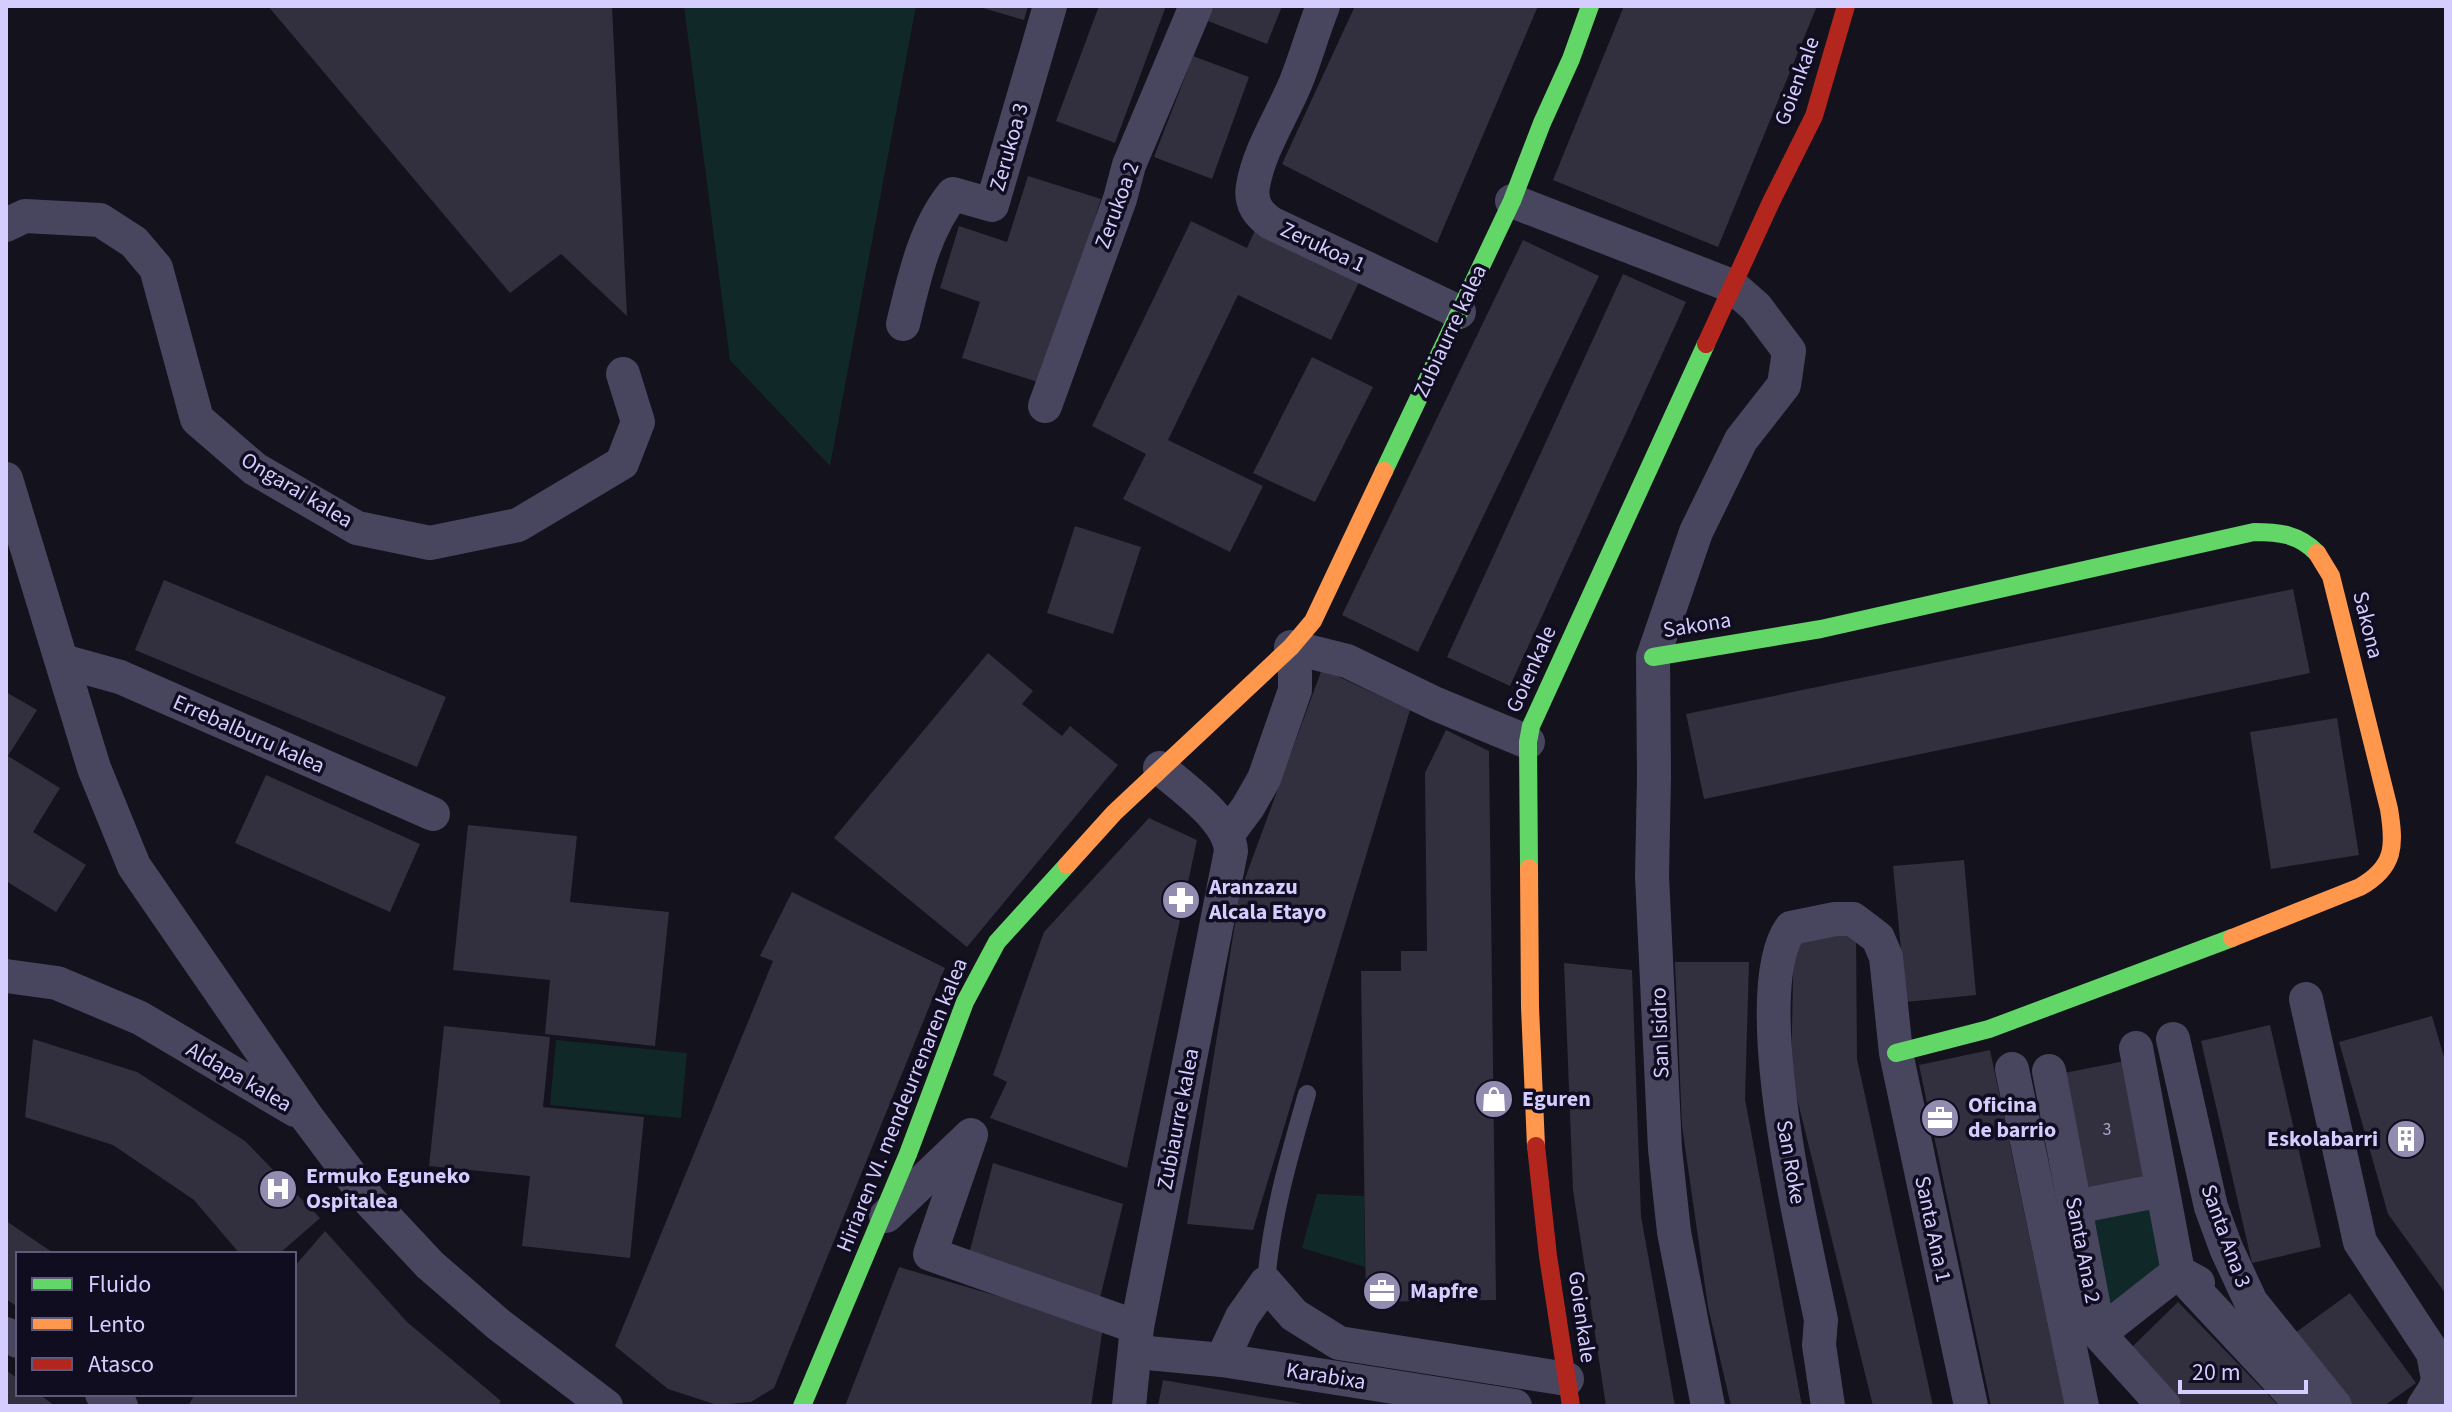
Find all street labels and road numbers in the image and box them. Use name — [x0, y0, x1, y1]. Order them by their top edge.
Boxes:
street label: Goienkale — [1766, 32, 1828, 130]
street label: Zerukoa 3 — [981, 99, 1037, 195]
street label: Zerukoa 2 — [1086, 157, 1148, 253]
street label: Zerukoa 1 — [1275, 213, 1371, 281]
street label: Zubiaurre kalea — [1405, 259, 1495, 403]
street label: Ongarai kalea — [235, 444, 359, 536]
street label: Sakona — [2344, 588, 2392, 662]
street label: Sakona — [1661, 604, 1733, 646]
street label: Goienkale — [1498, 620, 1564, 718]
street label: Errebalburu kalea — [168, 686, 330, 782]
street label: Hiriaren VI. mendeurrenaren kalea — [828, 953, 976, 1257]
street label: San Isidro — [1642, 987, 1678, 1079]
street label: Aldapa kalea — [180, 1034, 298, 1120]
street label: Zubiaurre kalea — [1149, 1046, 1207, 1192]
street label: San Roke — [1768, 1117, 1814, 1207]
street label: Santa Ana 1 — [1906, 1173, 1960, 1285]
street label: Santa Ana 3 — [2193, 1180, 2259, 1292]
street label: Santa Ana 2 — [2057, 1194, 2109, 1306]
street label: Goienkale — [1560, 1269, 1604, 1365]
street label: Karabixa — [1284, 1354, 1368, 1398]

